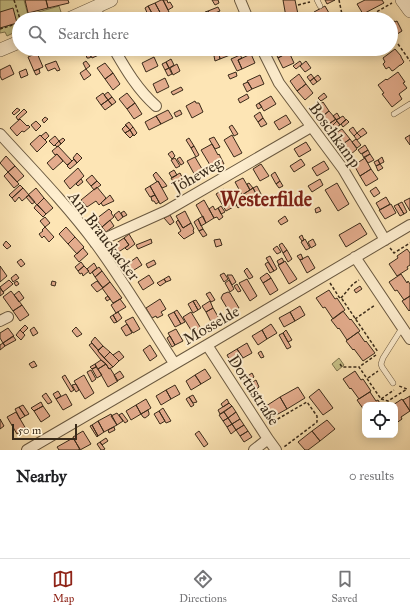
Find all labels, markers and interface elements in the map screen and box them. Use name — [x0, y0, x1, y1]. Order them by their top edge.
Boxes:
search box — [12, 12, 398, 56]
icon: search — [26, 23, 48, 45]
text: Search here — [58, 25, 129, 43]
street label: Boschkamp — [305, 99, 365, 171]
street label: Jöheweg — [167, 153, 226, 199]
street label: Am Brauckacker — [64, 187, 144, 284]
district label: Westerfilde — [220, 187, 313, 211]
street label: Mosselde — [179, 301, 243, 349]
street label: Dortustraße — [224, 351, 284, 429]
map controls — [362, 402, 398, 438]
button: locate — [362, 402, 398, 438]
scale bar — [12, 422, 77, 441]
text: 50 m — [18, 424, 41, 437]
text: Nearby — [16, 466, 67, 487]
text: 0 results — [349, 468, 394, 484]
tab: Map — [52, 568, 74, 605]
tab: Directions — [179, 568, 227, 605]
tab: Saved — [331, 568, 358, 605]

